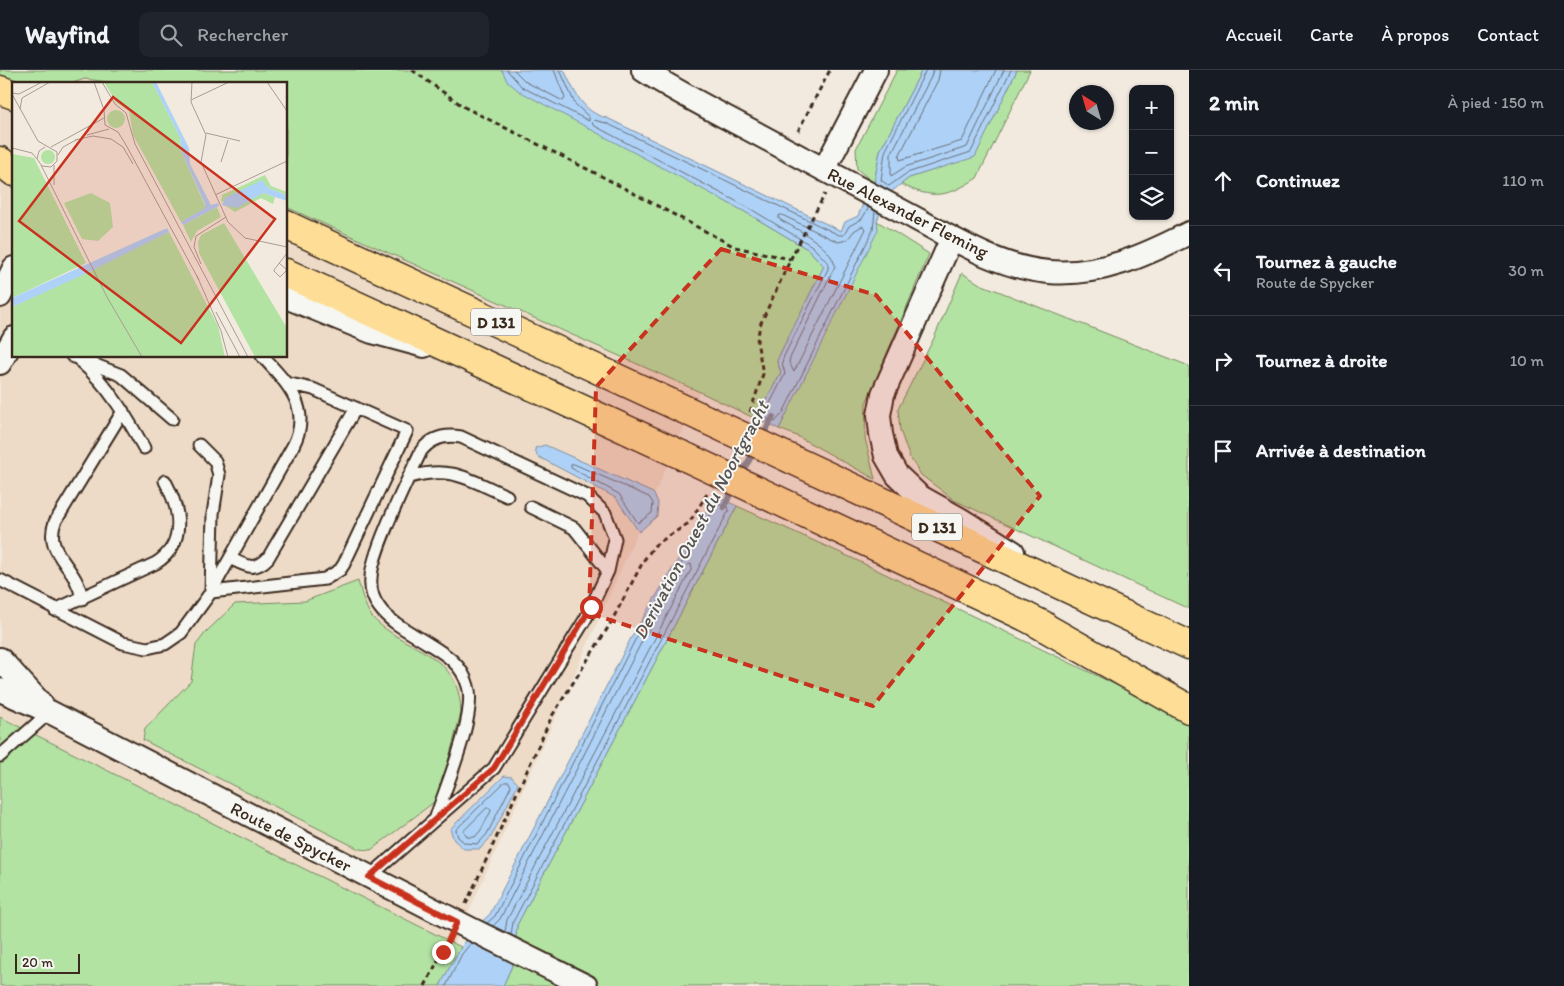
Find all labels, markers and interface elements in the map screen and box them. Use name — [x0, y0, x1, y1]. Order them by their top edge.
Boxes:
search box — [139, 12, 489, 57]
text: Wayfind — [25, 20, 109, 49]
icon: search — [157, 21, 185, 49]
text: Rechercher — [197, 23, 288, 46]
text: Accueil — [1226, 24, 1282, 46]
text: Carte — [1310, 24, 1353, 46]
text: À propos — [1381, 24, 1449, 46]
text: Contact — [1477, 24, 1539, 46]
inset map — [12, 82, 288, 358]
north arrow — [1069, 85, 1114, 130]
map controls — [1129, 85, 1174, 220]
button: + — [1129, 85, 1174, 130]
text: 2 min — [1209, 90, 1259, 115]
text: À pied · 150 m — [1448, 93, 1544, 112]
button: − — [1129, 130, 1174, 175]
street label: Rue Alexander Fleming — [824, 163, 993, 263]
icon: ahead — [1209, 167, 1237, 195]
text: Continuez — [1256, 169, 1340, 192]
text: 110 m — [1502, 171, 1544, 190]
button: layers — [1129, 175, 1174, 220]
text: Tournez à gauche — [1256, 250, 1397, 273]
icon: left — [1209, 257, 1237, 285]
text: 30 m — [1508, 261, 1544, 280]
text: Route de Spycker — [1256, 273, 1374, 292]
road number: D 131 — [471, 308, 521, 336]
icon: right — [1209, 347, 1237, 375]
text: Tournez à droite — [1256, 349, 1388, 372]
text: 10 m — [1510, 351, 1544, 370]
water label: Derivation Ouest du Noortgracht — [628, 395, 775, 643]
icon: arrive — [1209, 437, 1237, 465]
text: Arrivée à destination — [1256, 439, 1426, 462]
road number: D 131 — [912, 514, 962, 541]
route start — [580, 596, 603, 619]
street label: Route de Spycker — [227, 797, 356, 877]
route end — [432, 941, 455, 964]
scale bar — [15, 951, 80, 974]
text: 20 m — [22, 954, 53, 971]

